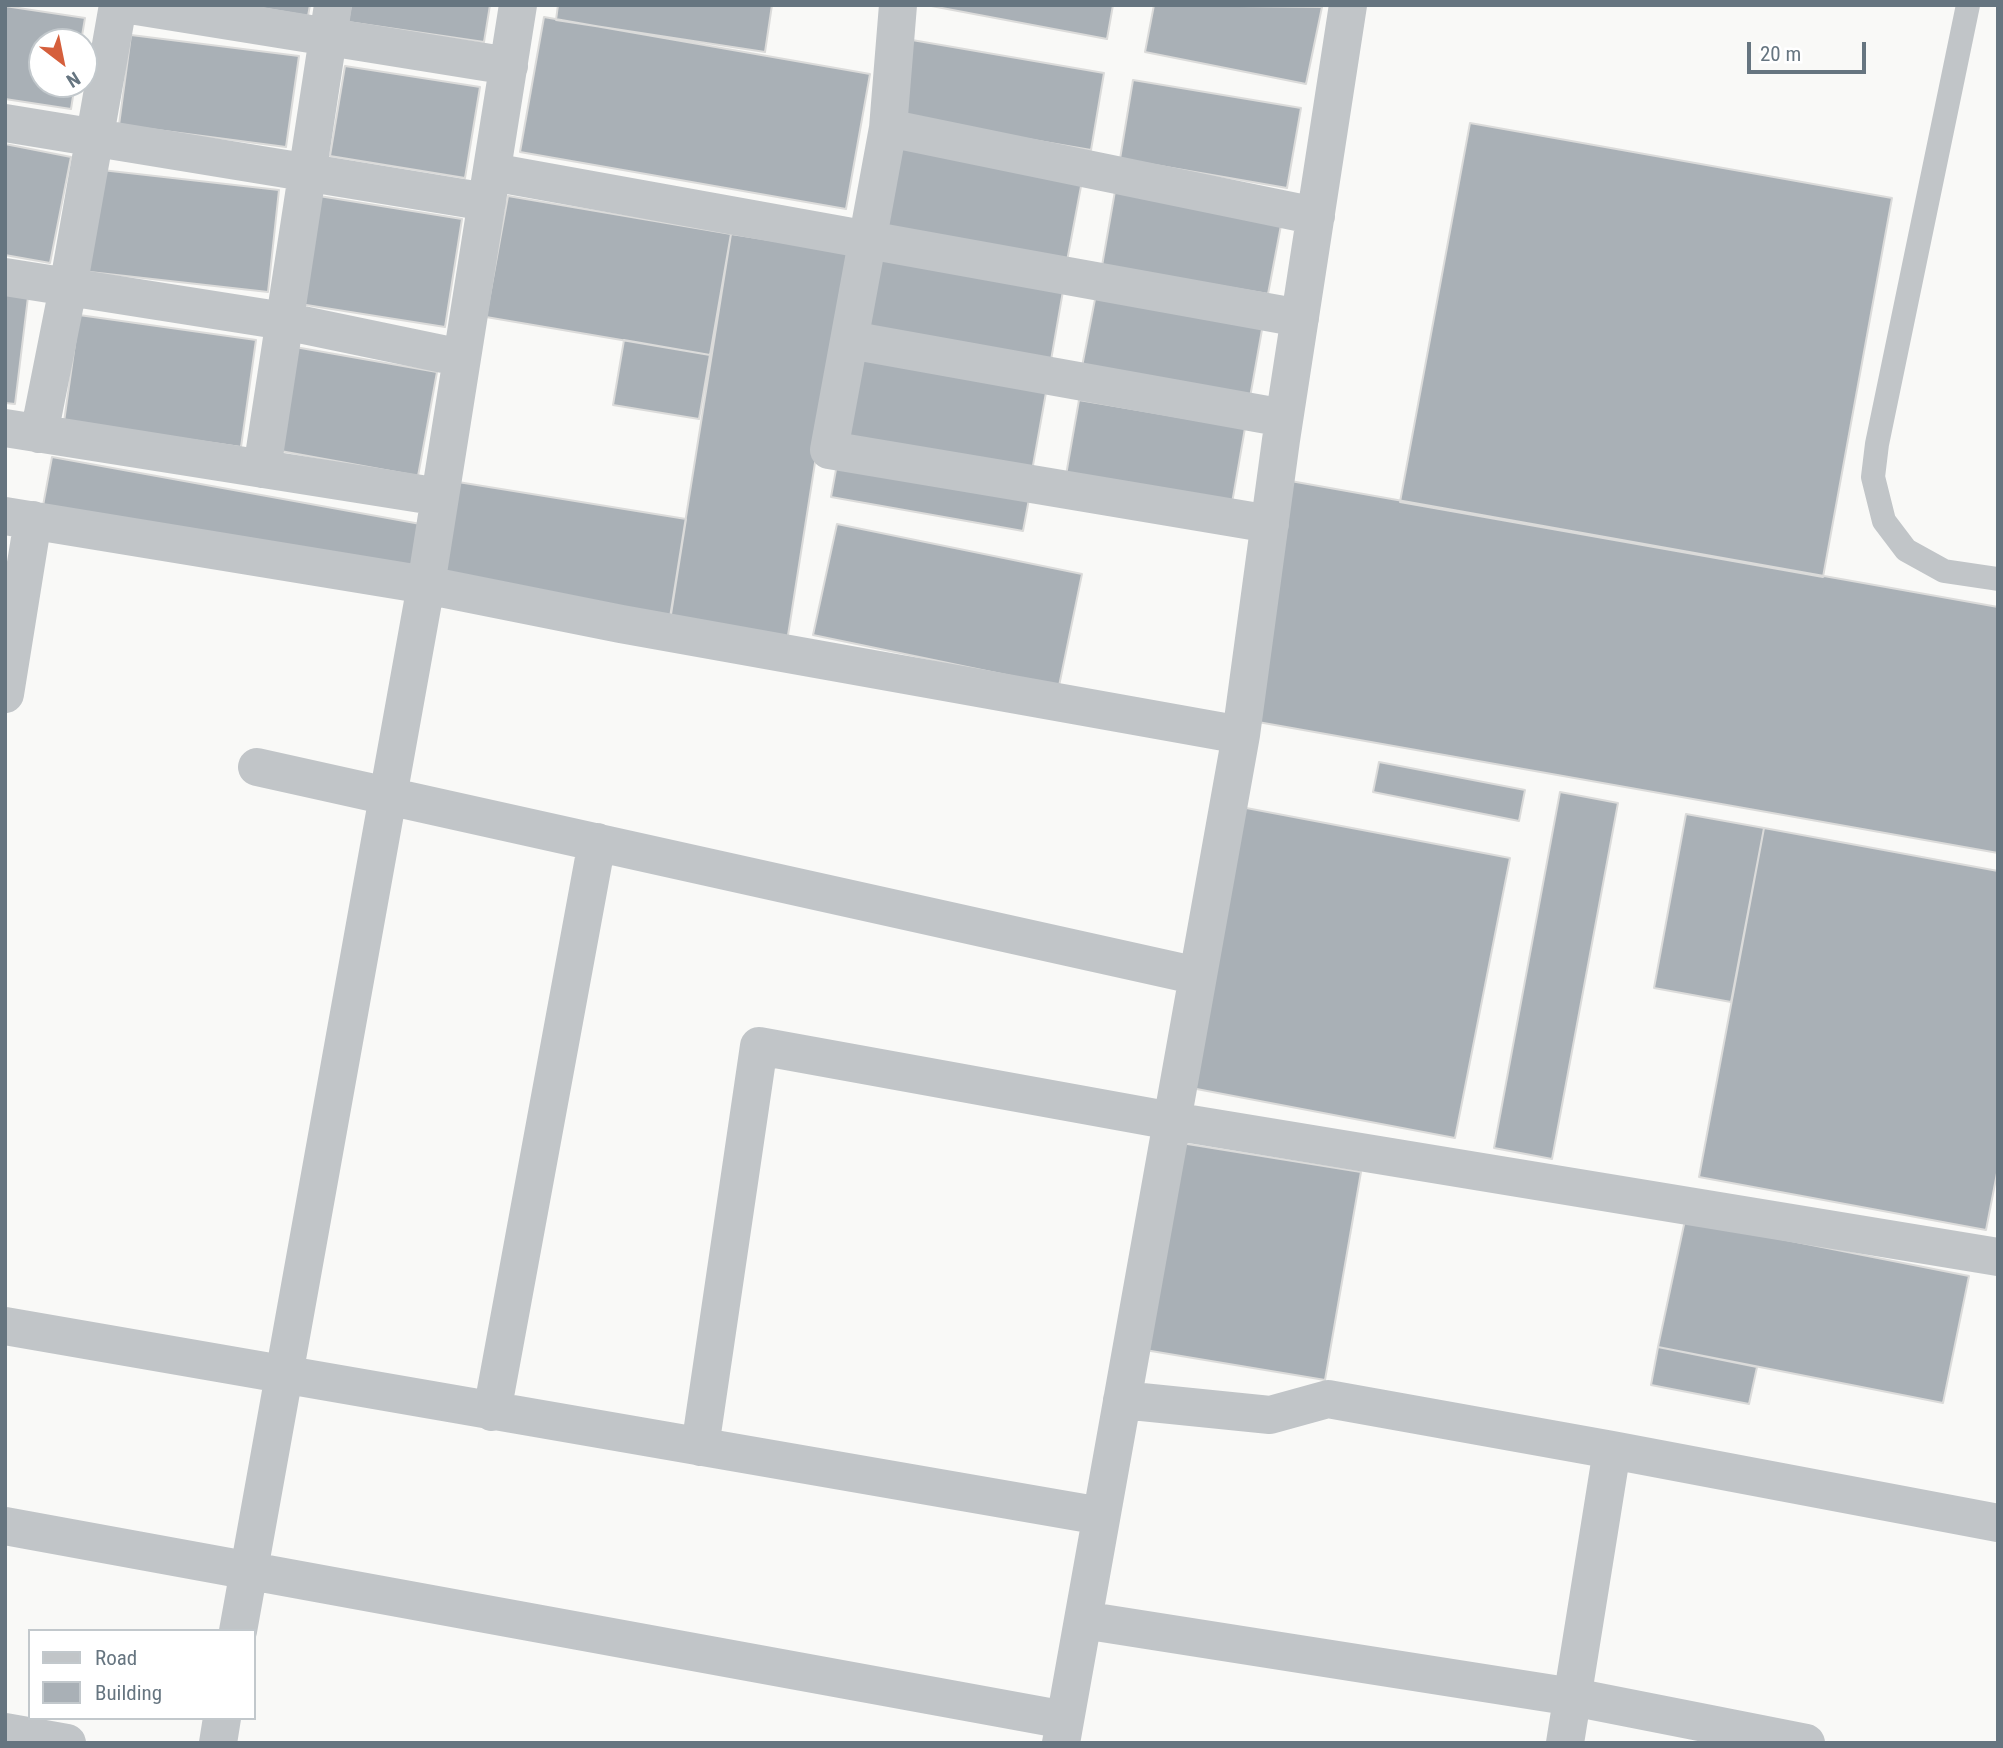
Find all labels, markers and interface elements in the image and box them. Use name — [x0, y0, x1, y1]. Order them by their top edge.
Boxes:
north arrow — [28, 28, 98, 98]
scale bar — [1751, 28, 1870, 72]
text: 20 m — [1760, 42, 1801, 66]
text: N — [62, 67, 84, 92]
legend — [28, 1629, 256, 1720]
text: Road — [95, 1646, 137, 1670]
text: Building — [95, 1681, 162, 1705]

